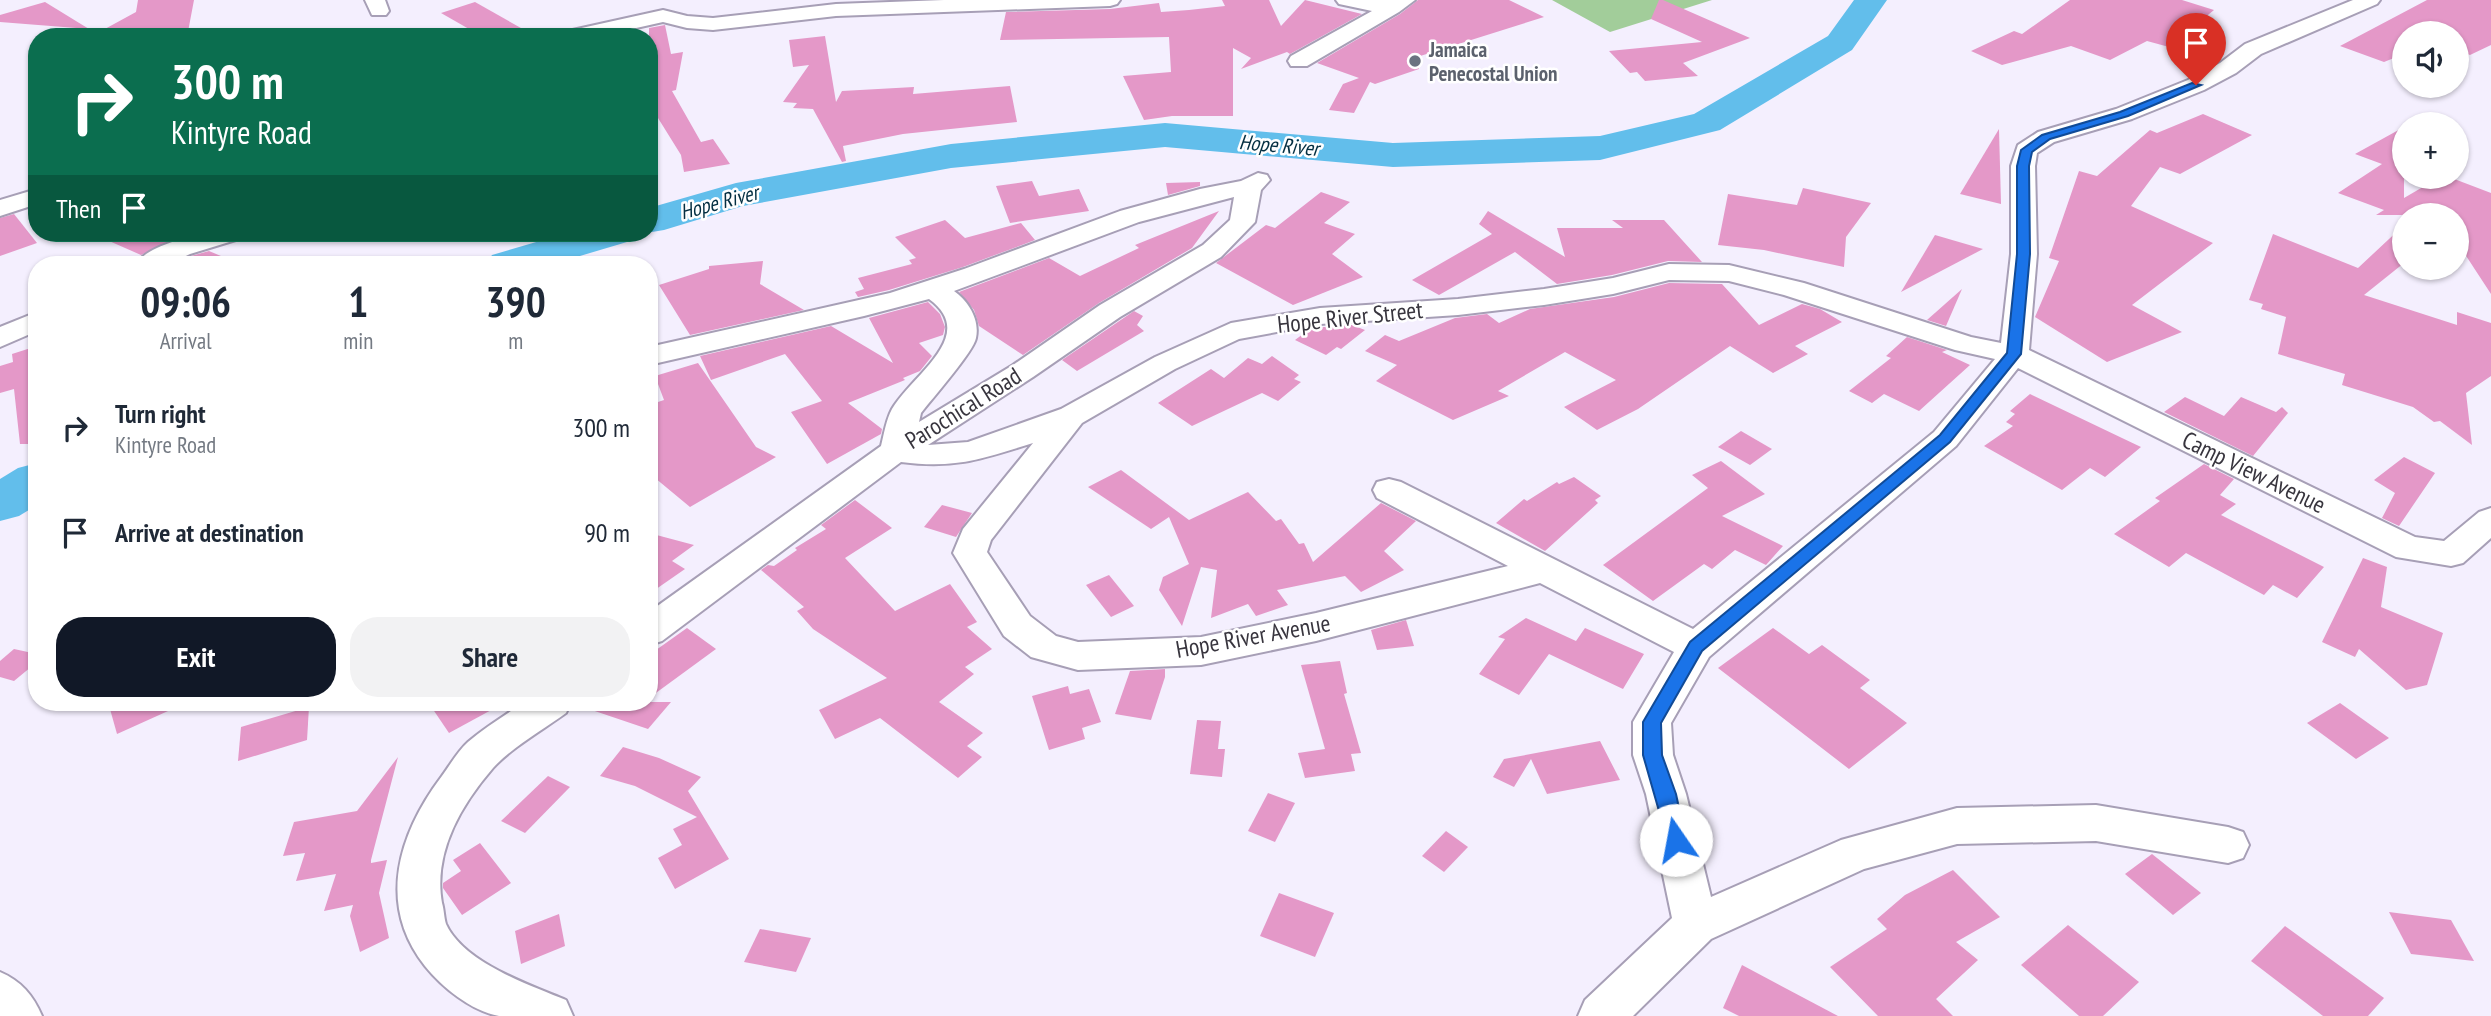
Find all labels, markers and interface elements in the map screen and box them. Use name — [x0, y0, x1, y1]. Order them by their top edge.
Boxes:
pin — [2166, 13, 2226, 85]
map controls — [2392, 21, 2469, 280]
button: sound — [2392, 21, 2469, 98]
icon: arrive — [2177, 24, 2215, 62]
place label: Jamaica Penecostal Union — [1428, 36, 1558, 87]
text: 300 m — [171, 49, 284, 113]
marker: Jamaica Penecostal Union — [1407, 53, 1423, 69]
icon: right — [56, 56, 147, 147]
text: Kintyre Road — [171, 111, 312, 153]
button: + — [2392, 112, 2469, 189]
water label: Hope River — [1238, 128, 1323, 162]
water label: Hope River — [677, 178, 764, 225]
icon: arrive — [115, 189, 153, 227]
text: Then — [56, 192, 101, 225]
button: − — [2392, 203, 2469, 280]
text: 09:06 — [140, 274, 231, 329]
text: 1 — [348, 274, 368, 329]
text: 390 — [486, 274, 546, 329]
street label: Hope River Street — [1276, 294, 1425, 340]
text: Arrival — [160, 326, 212, 355]
text: min — [343, 326, 373, 355]
text: m — [508, 326, 523, 355]
street label: Parochical Road — [899, 360, 1027, 456]
text: Turn right — [115, 397, 206, 430]
icon: right — [56, 409, 94, 447]
text: 300 m — [572, 411, 630, 444]
street label: Camp View Avenue — [2177, 424, 2331, 520]
text: Kintyre Road — [115, 430, 216, 459]
icon: arrive — [56, 514, 94, 552]
text: Arrive at destination — [115, 516, 304, 549]
text: 90 m — [584, 516, 630, 549]
street label: Hope River Avenue — [1173, 607, 1333, 665]
button: Exit — [56, 617, 336, 697]
button: Share — [350, 617, 630, 697]
position arrow — [1639, 803, 1713, 877]

